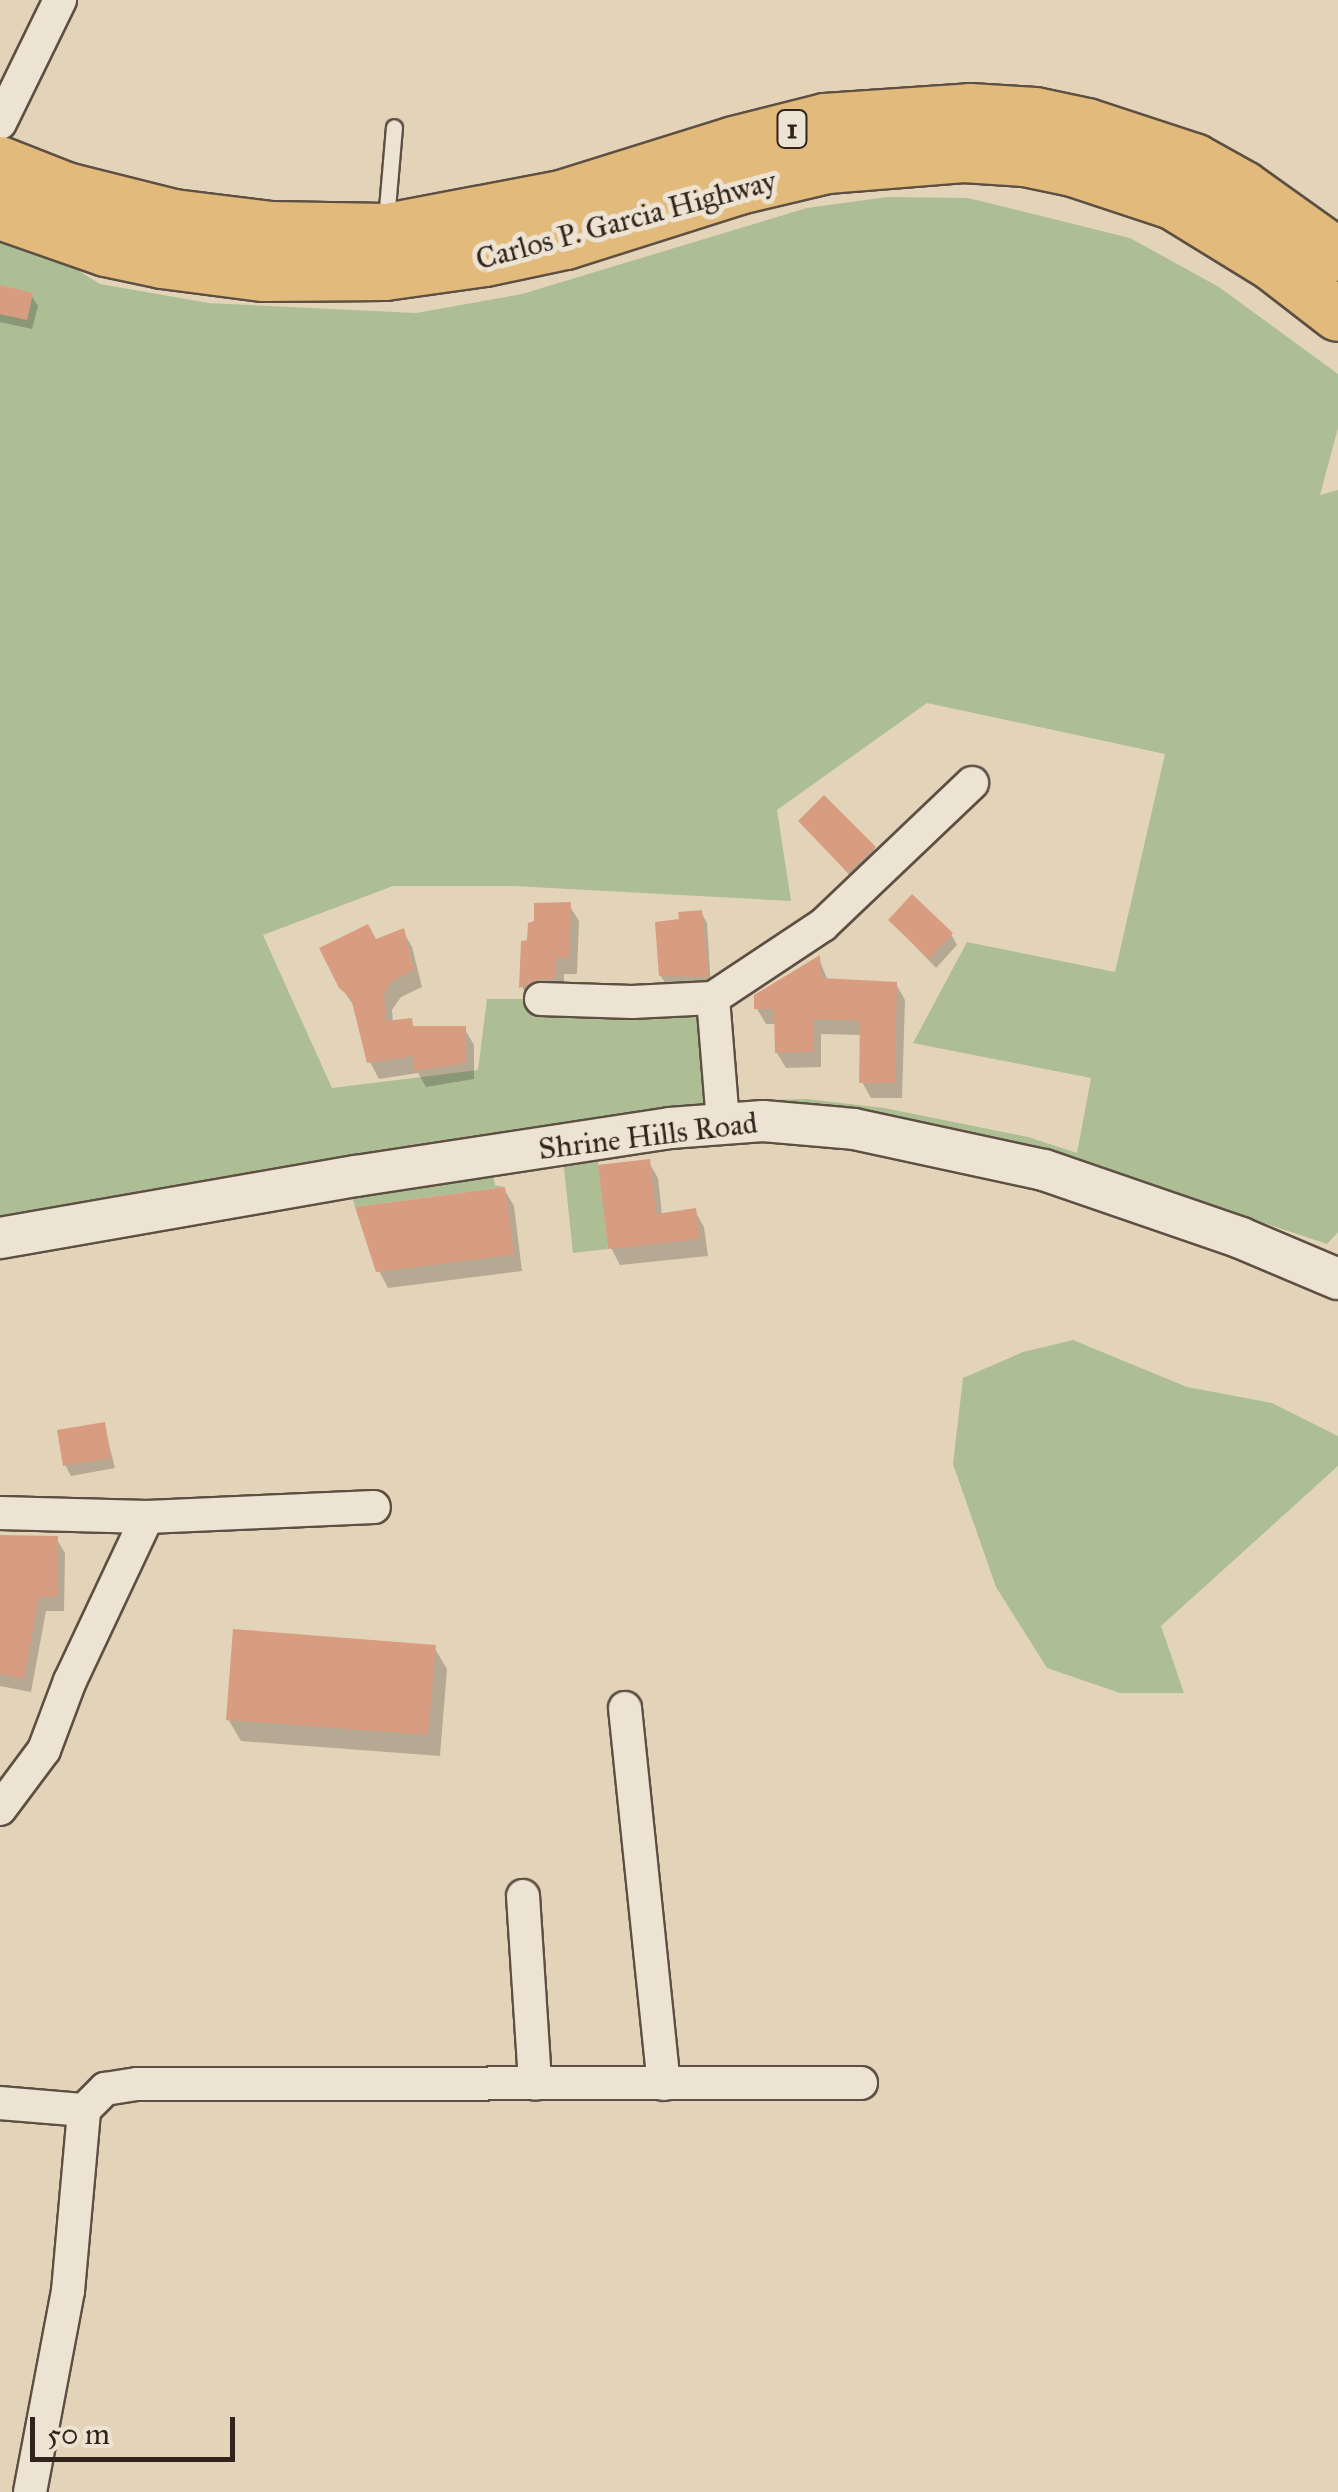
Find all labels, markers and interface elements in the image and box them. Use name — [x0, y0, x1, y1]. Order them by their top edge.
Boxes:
road number: 1 — [774, 106, 810, 152]
street label: Carlos P. Garcia Highway — [472, 163, 780, 277]
street label: Shrine Hills Road — [536, 1105, 760, 1167]
scale bar — [35, 2397, 240, 2459]
text: 50 m — [47, 2416, 110, 2452]

